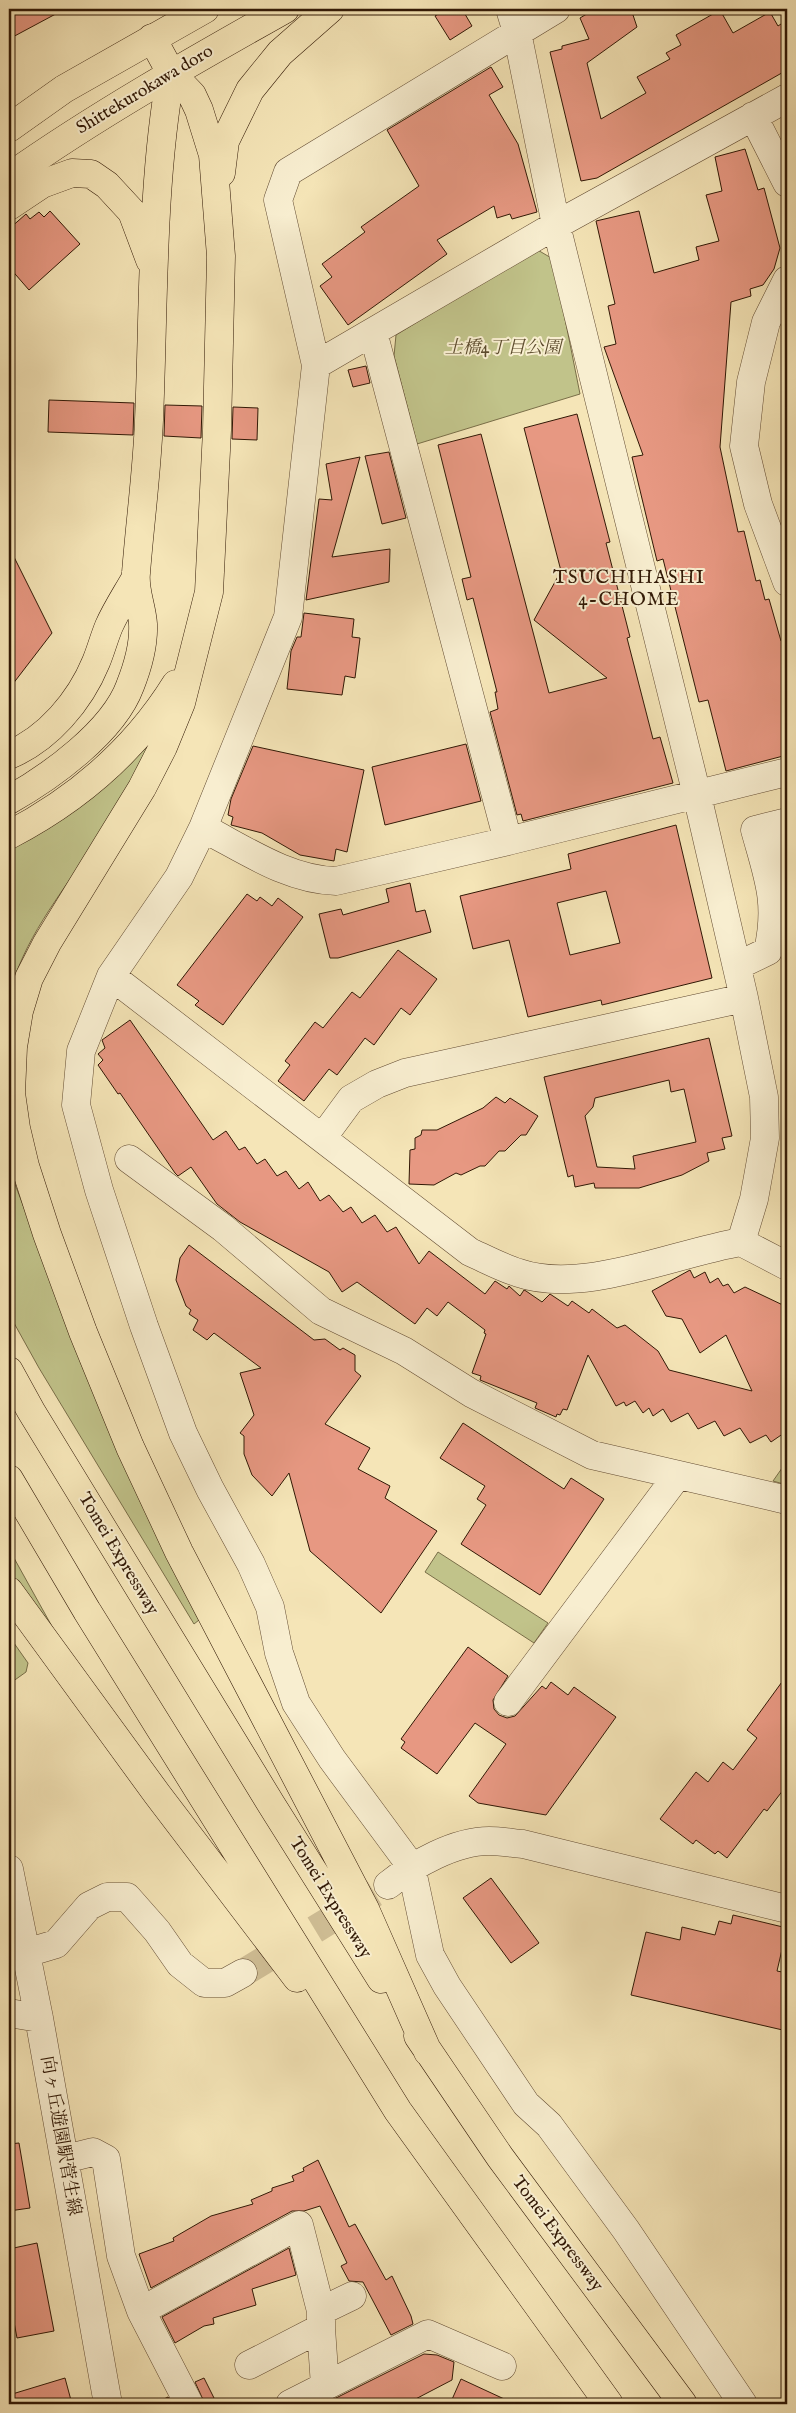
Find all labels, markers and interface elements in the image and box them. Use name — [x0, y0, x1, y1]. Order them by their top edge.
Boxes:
street label: Shittekurokawa doro — [72, 40, 218, 140]
park label: 土橋4丁目公園 — [445, 337, 564, 360]
district label: TSUCHIHASHI 4-CHOME — [553, 566, 705, 612]
street label: Tomei Expressway — [72, 1489, 164, 1620]
street label: Tomei Expressway — [283, 1833, 377, 1963]
street label: 向ヶ丘遊園駅菅生線 — [35, 2054, 85, 2218]
street label: Tomei Expressway — [506, 2172, 608, 2296]

